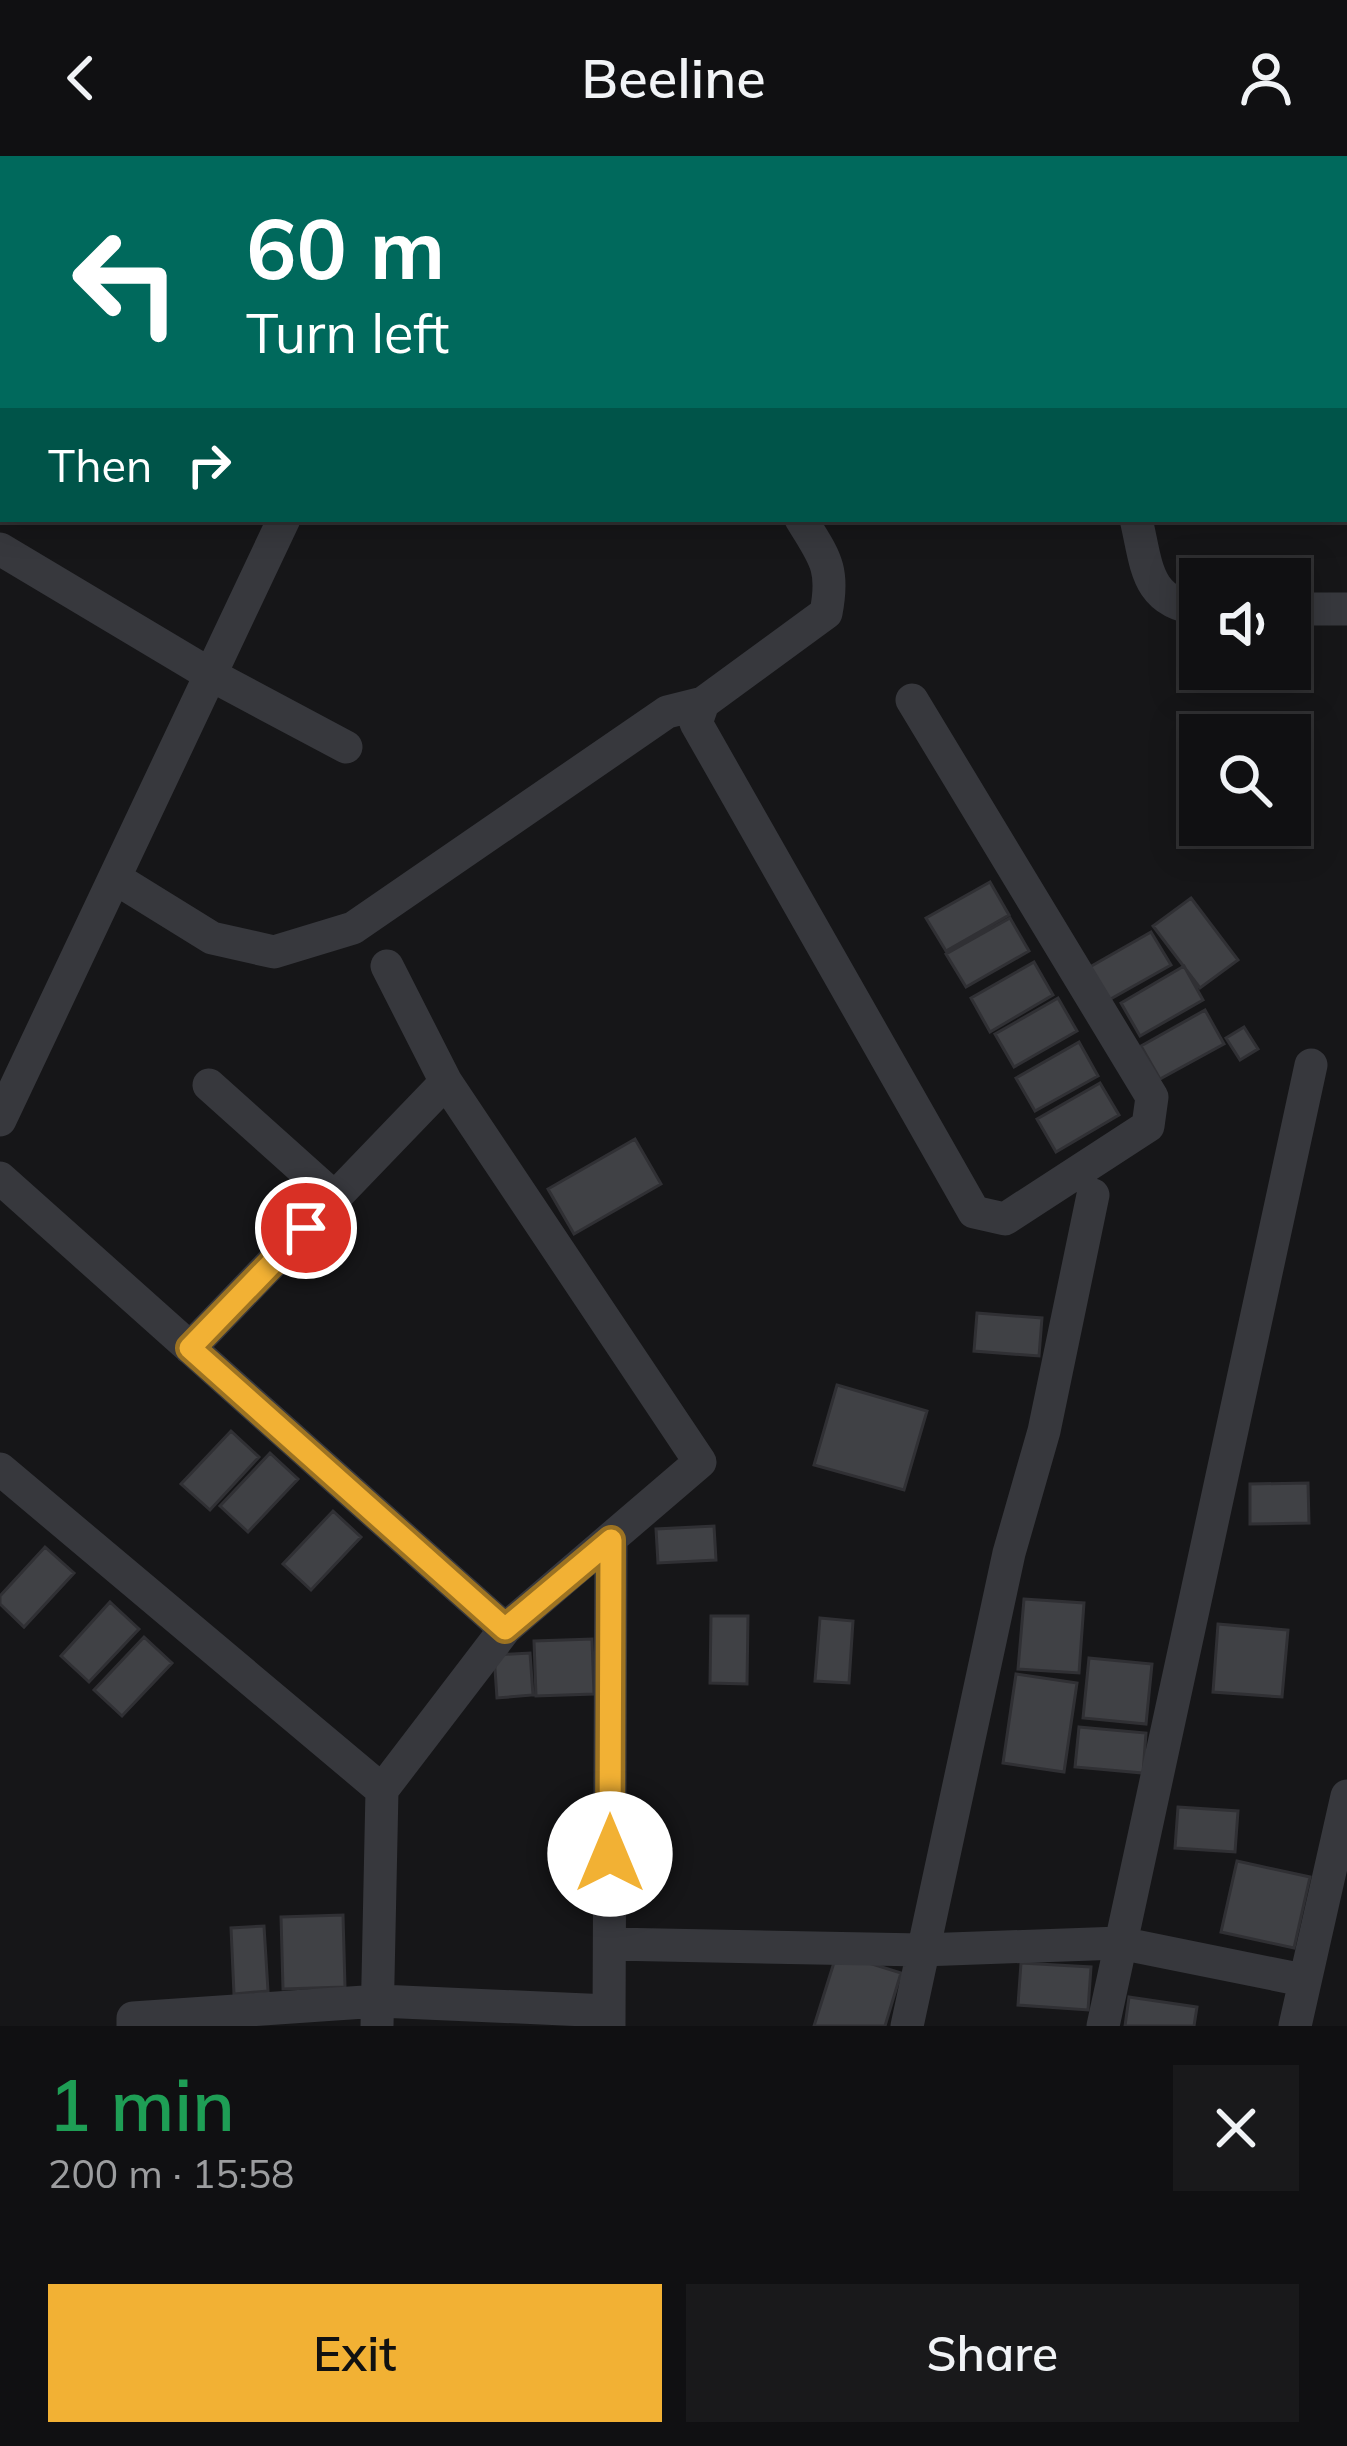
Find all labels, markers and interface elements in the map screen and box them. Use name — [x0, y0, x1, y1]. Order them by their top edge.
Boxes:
text: Beeline — [581, 44, 766, 112]
icon: back — [48, 45, 114, 111]
icon: person — [1233, 45, 1299, 111]
text: 60 m — [246, 195, 445, 300]
icon: left — [48, 204, 204, 360]
text: Turn left — [246, 299, 449, 367]
icon: right — [176, 432, 242, 498]
text: Then — [48, 437, 152, 493]
map controls — [1179, 558, 1311, 846]
button: sound — [1179, 558, 1311, 690]
button: search — [1179, 714, 1311, 846]
pin — [255, 1177, 357, 1279]
icon: arrive — [273, 1195, 339, 1261]
position arrow — [547, 1791, 673, 1917]
text: 1 min — [48, 2059, 235, 2149]
button: close — [1173, 2065, 1299, 2191]
text: 200 m · 15:58 — [48, 2149, 294, 2198]
button: Exit — [48, 2284, 662, 2422]
button: Share — [686, 2284, 1299, 2422]

